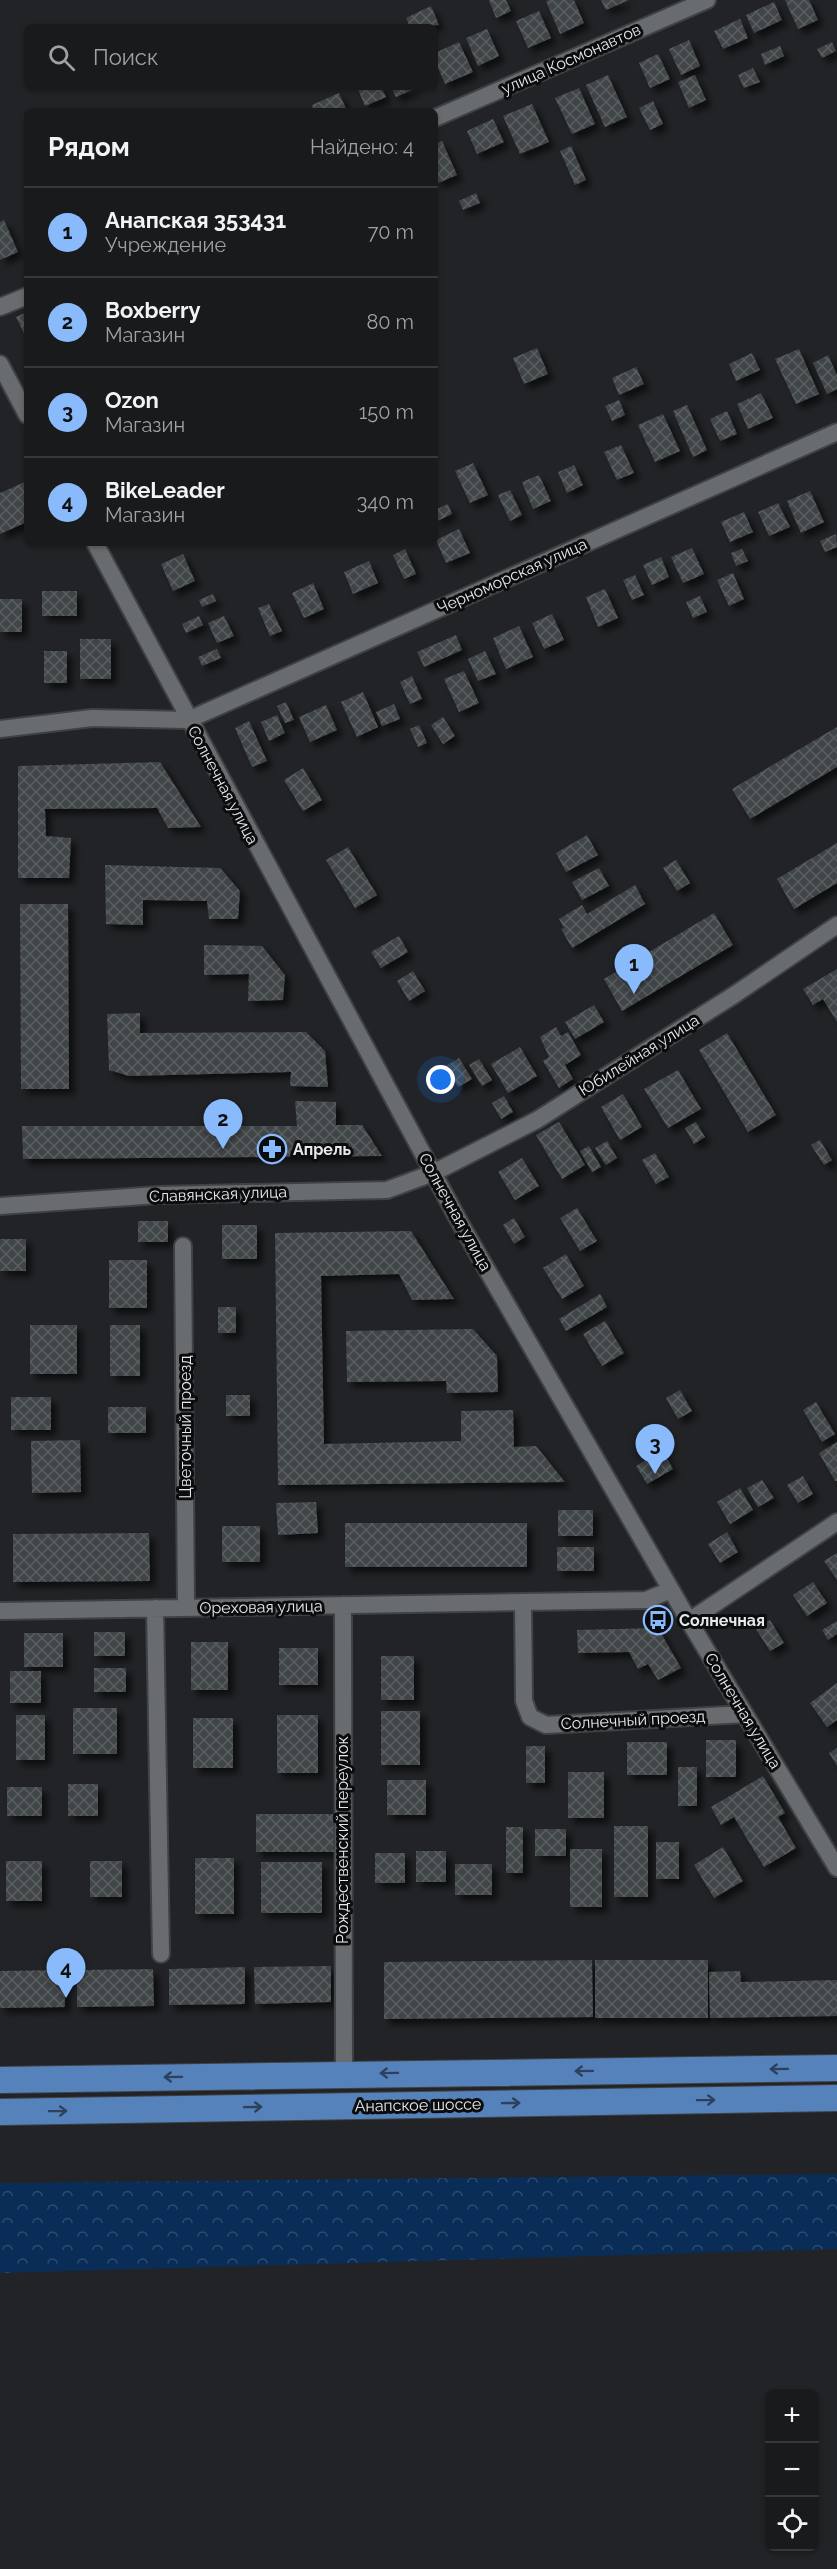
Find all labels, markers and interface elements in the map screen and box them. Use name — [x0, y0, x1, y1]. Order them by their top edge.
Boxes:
street label: улица Космонавтов — [498, 20, 644, 98]
search box — [24, 24, 438, 90]
icon: search — [45, 41, 78, 74]
text: Поиск — [93, 44, 158, 70]
text: Рядом — [48, 132, 130, 162]
text: Найдено: 4 — [310, 135, 414, 159]
text: Анапская 353431 — [105, 207, 286, 233]
text: 1 — [63, 220, 72, 244]
text: 70 m — [368, 220, 414, 244]
text: Учреждение — [105, 233, 226, 257]
text: Boxberry — [105, 297, 201, 323]
text: 2 — [62, 310, 73, 334]
text: 80 m — [366, 310, 414, 334]
text: Магазин — [105, 323, 185, 347]
text: Ozon — [105, 387, 159, 413]
text: 3 — [62, 400, 73, 424]
text: 150 m — [359, 400, 414, 424]
text: Магазин — [105, 413, 185, 437]
text: BikeLeader — [105, 477, 225, 503]
text: 4 — [62, 490, 73, 514]
text: 340 m — [357, 490, 414, 514]
text: Магазин — [105, 503, 185, 527]
street label: Черноморская улица — [434, 534, 590, 618]
street label: Солнечная улица — [184, 722, 262, 848]
pin: 1 — [614, 944, 654, 994]
street label: Юбилейная улица — [575, 1010, 703, 1100]
your location — [426, 1065, 455, 1094]
pin: 2 — [204, 1100, 242, 1149]
pharmacy icon: Апрель — [256, 1133, 288, 1165]
place label: Апрель — [293, 1140, 351, 1159]
street label: Солнечная улица — [415, 1150, 495, 1274]
street label: Славянская улица — [149, 1182, 287, 1206]
street label: Цветочный проезд — [176, 1355, 195, 1499]
pin: 3 — [636, 1424, 674, 1474]
street label: Ореховая улица — [199, 1596, 323, 1618]
bus stop icon: Солнечная — [642, 1604, 674, 1636]
place label: Солнечная — [679, 1611, 765, 1630]
street label: Солнечная улица — [701, 1650, 785, 1772]
street label: Солнечный проезд — [560, 1707, 706, 1733]
street label: Рождественский переулок — [333, 1736, 352, 1944]
pin: 4 — [46, 1948, 86, 1998]
one-way arrow — [769, 2063, 789, 2075]
one-way arrow — [574, 2065, 594, 2077]
one-way arrow — [379, 2068, 399, 2079]
one-way arrow — [163, 2071, 183, 2082]
street label: Анапское шоссе — [354, 2094, 482, 2116]
one-way arrow — [696, 2094, 716, 2106]
one-way arrow — [501, 2097, 521, 2109]
one-way arrow — [243, 2102, 263, 2113]
one-way arrow — [48, 2105, 68, 2116]
map controls — [765, 2389, 819, 2551]
button: + — [765, 2389, 819, 2443]
button: − — [765, 2443, 819, 2497]
button: locate — [765, 2497, 819, 2551]

